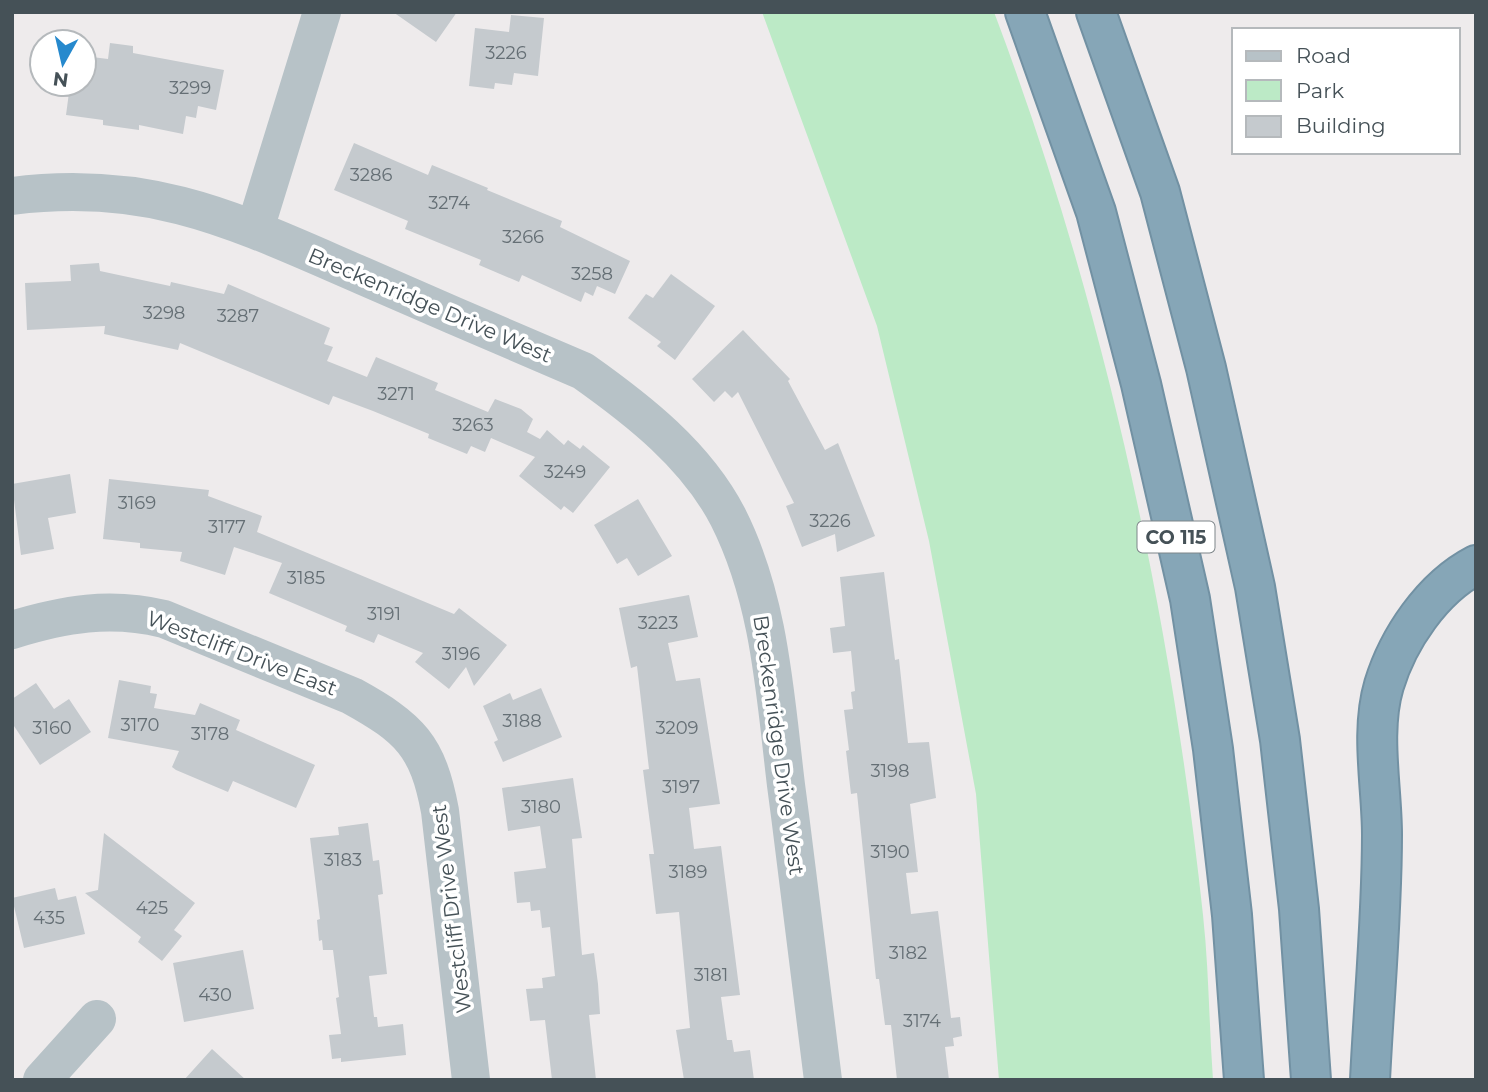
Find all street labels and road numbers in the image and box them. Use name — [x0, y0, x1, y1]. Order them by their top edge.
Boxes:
street label: Breckenridge Drive West — [304, 242, 556, 368]
road number: CO 115 — [1138, 522, 1214, 552]
street label: Westcliff Drive East — [143, 605, 341, 701]
street label: Breckenridge Drive West — [748, 613, 810, 877]
street label: Westcliff Drive West — [426, 803, 476, 1015]

